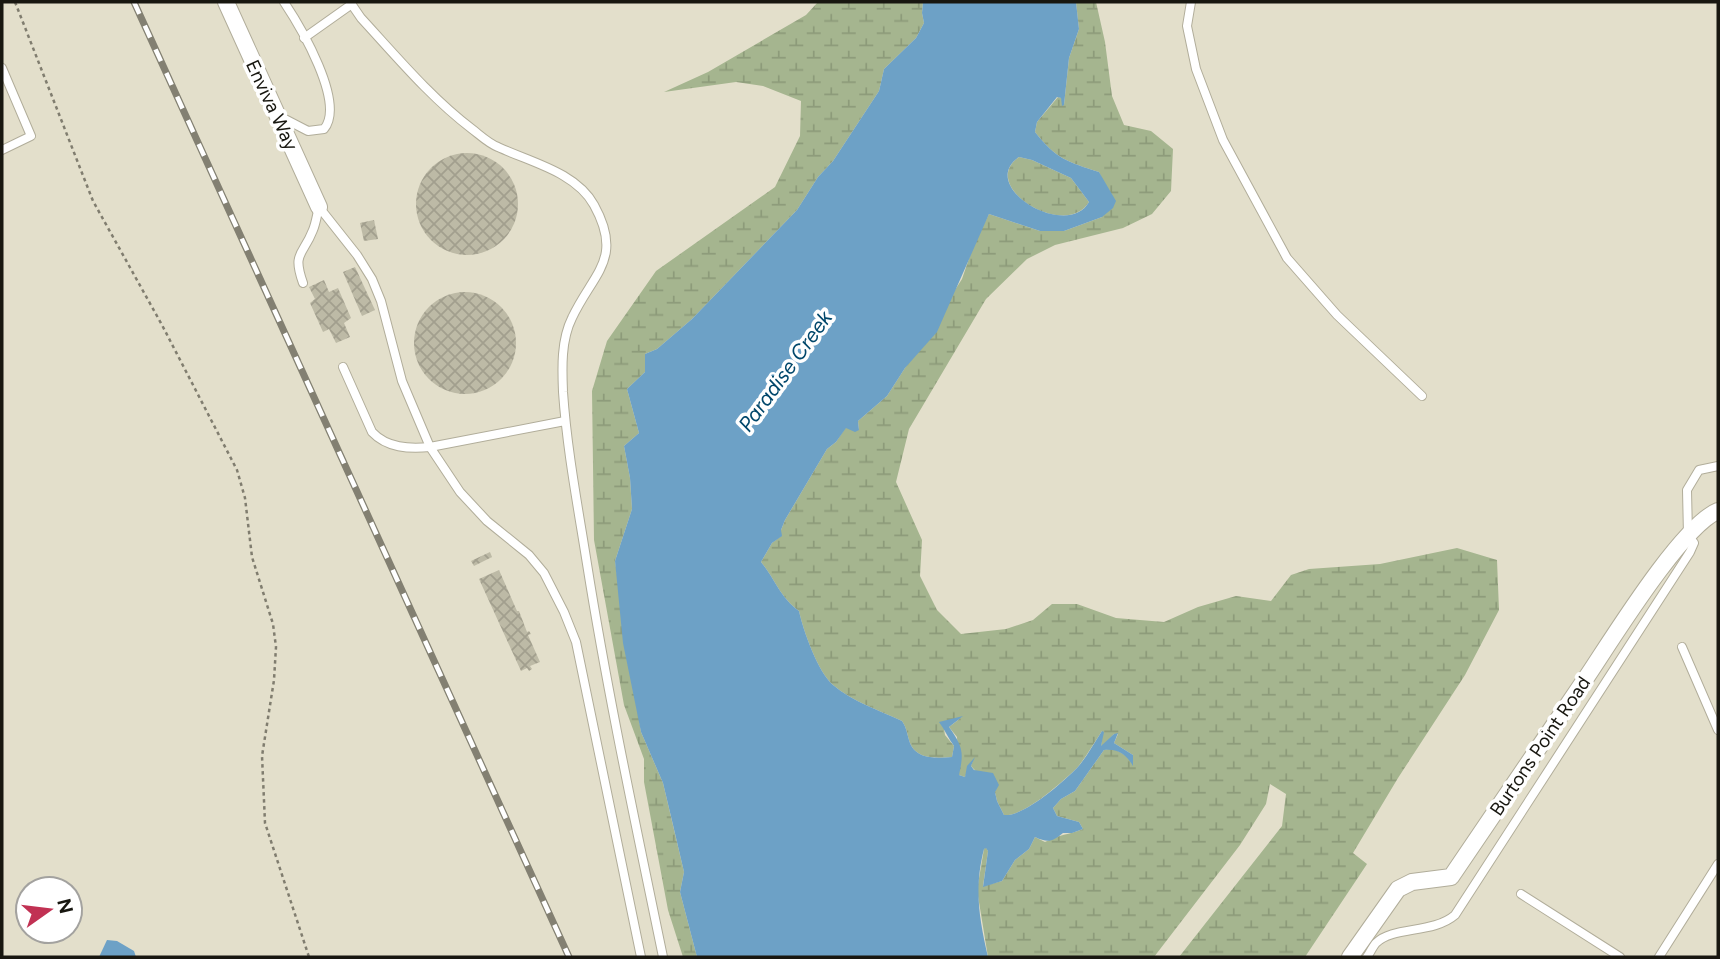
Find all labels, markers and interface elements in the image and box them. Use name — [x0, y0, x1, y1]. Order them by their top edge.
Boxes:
street label: Enviva Way — [241, 56, 303, 154]
water label: Paradise Creek — [733, 305, 838, 436]
street label: Burtons Point Road — [1485, 672, 1595, 820]
north arrow — [14, 875, 84, 945]
text: N — [52, 896, 78, 916]

